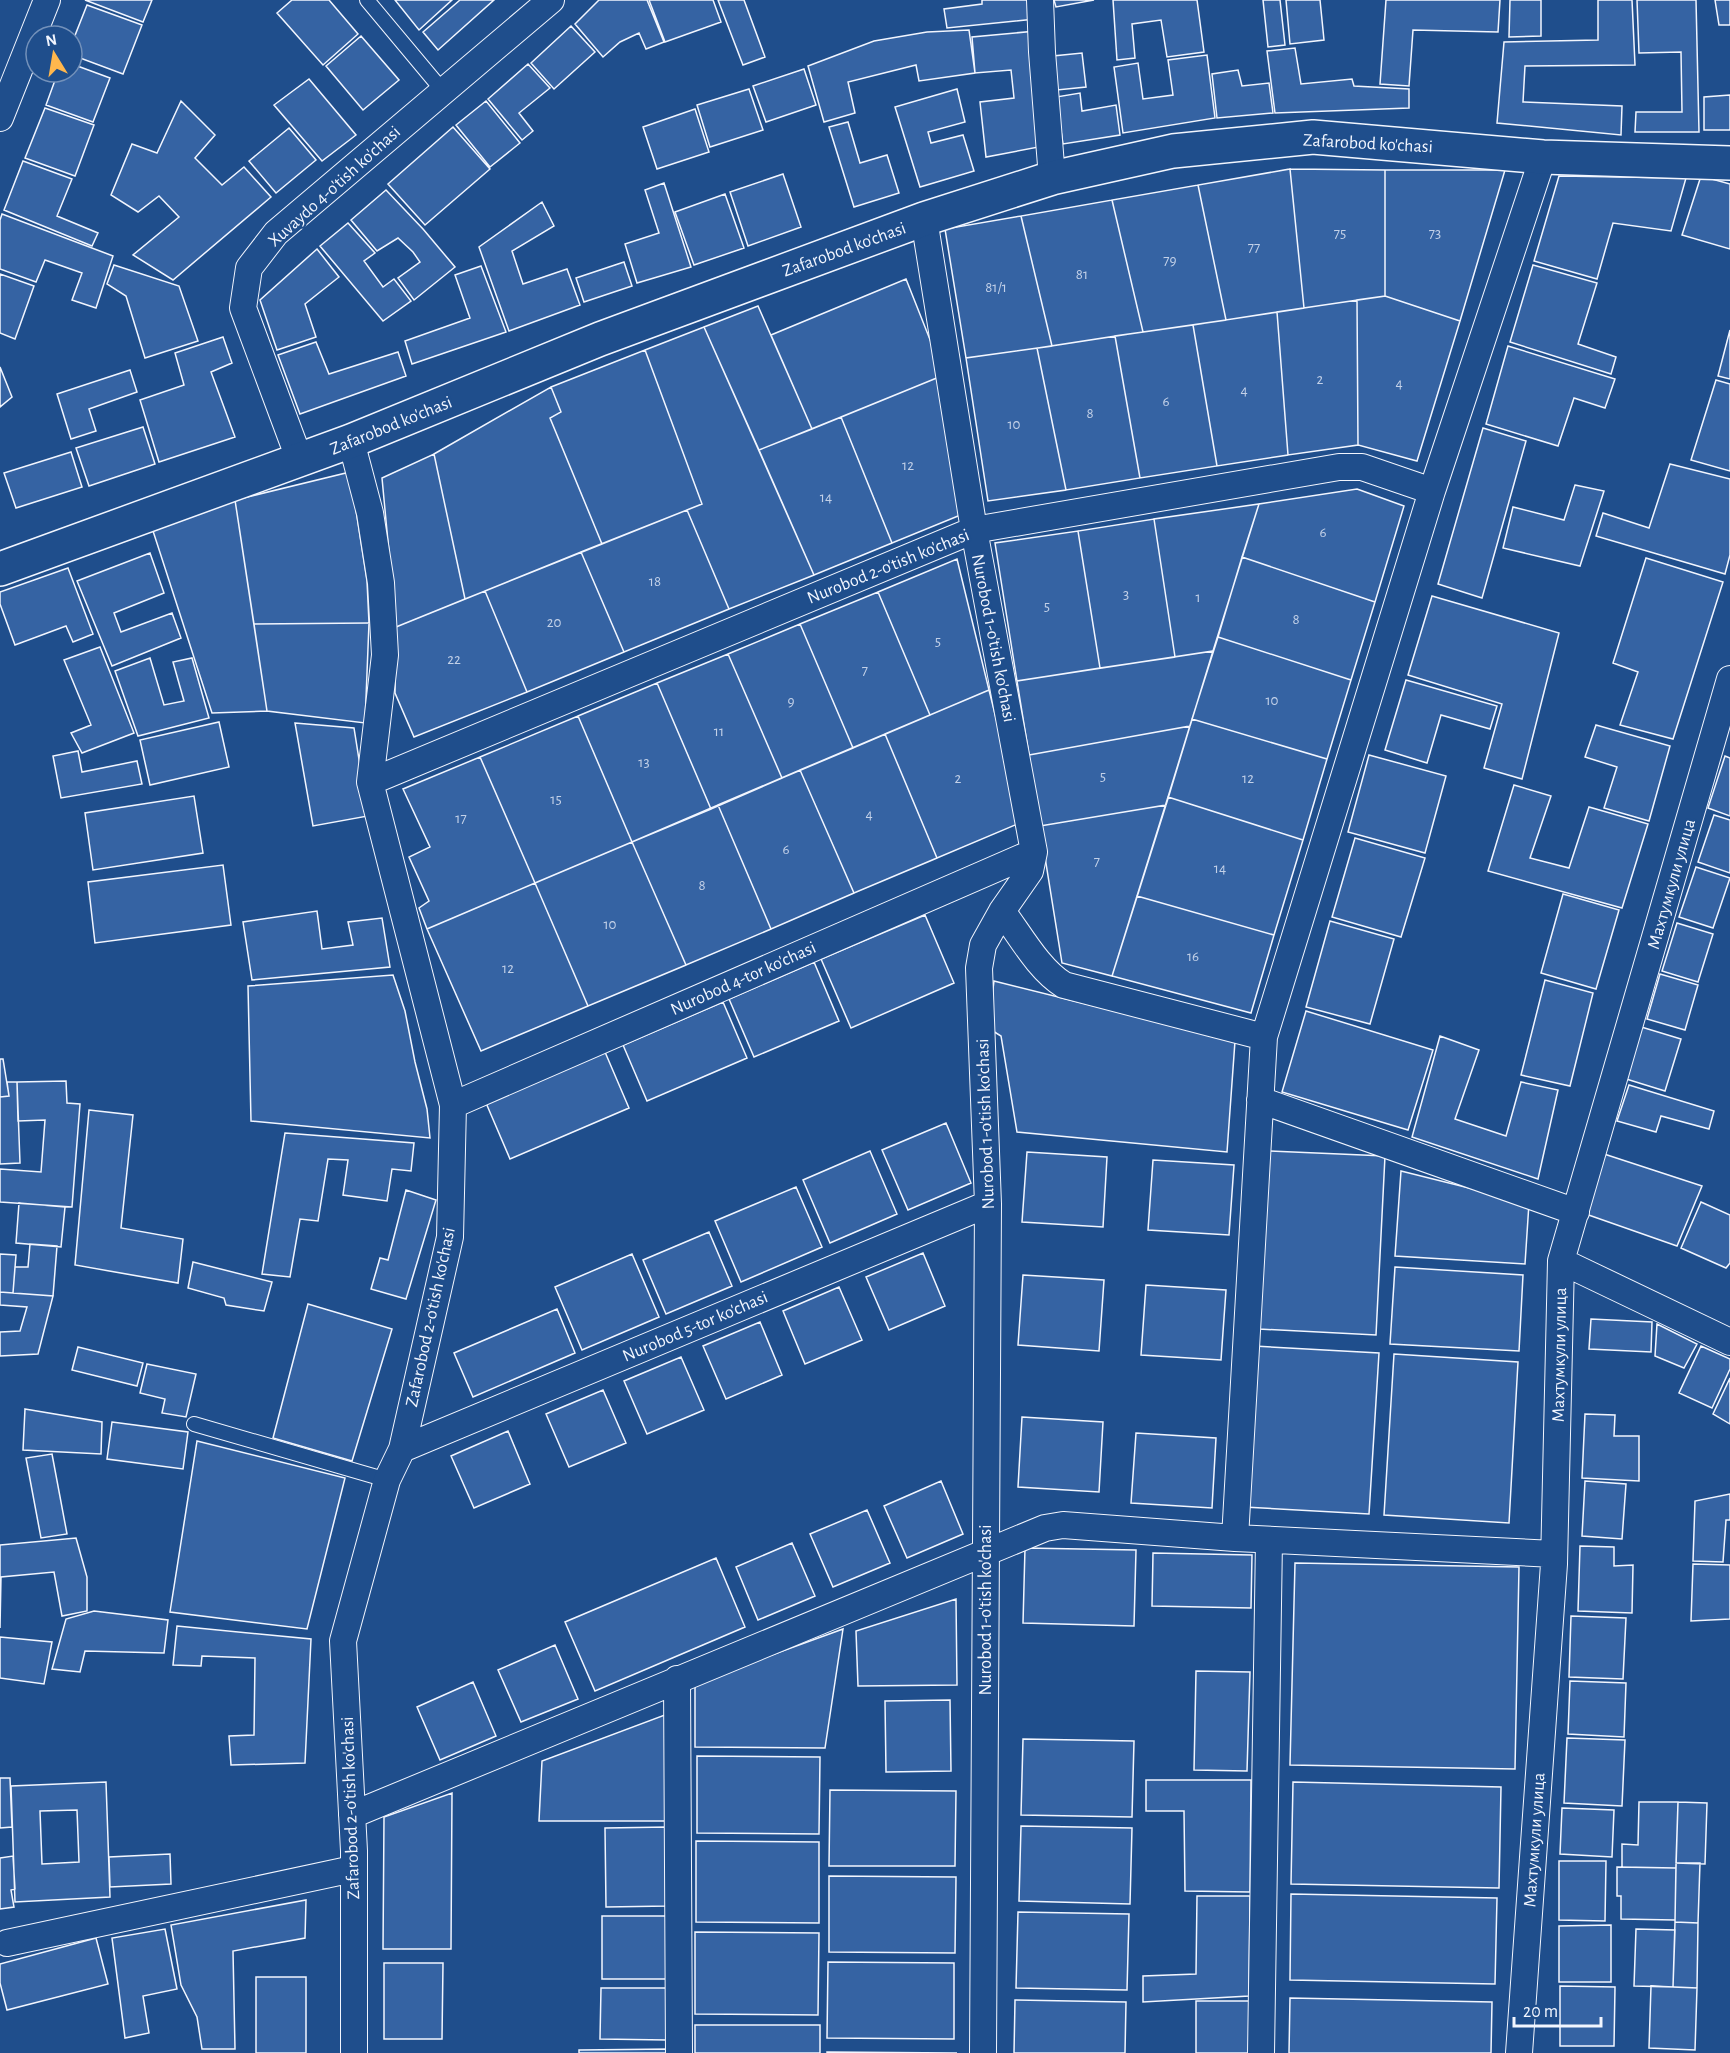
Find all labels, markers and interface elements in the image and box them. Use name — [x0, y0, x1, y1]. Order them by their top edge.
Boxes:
north arrow — [24, 24, 84, 84]
text: N — [44, 31, 58, 49]
street label: Xuvaydo 4-o'tish ko'chasi — [265, 123, 404, 251]
street label: Zafarobod ko'chasi — [1303, 132, 1433, 156]
street label: Zafarobod ko'chasi — [780, 219, 908, 281]
house number: 75 — [1334, 226, 1346, 241]
house number: 73 — [1429, 226, 1441, 241]
house number: 77 — [1248, 240, 1260, 255]
house number: 79 — [1163, 253, 1177, 268]
house number: 81 — [1076, 267, 1088, 282]
house number: 81/1 — [985, 280, 1007, 295]
house number: 2 — [1317, 372, 1324, 387]
house number: 4 — [1395, 376, 1403, 391]
house number: 4 — [1240, 383, 1248, 398]
street label: Zafarobod ko'chasi — [328, 393, 455, 459]
house number: 6 — [1162, 394, 1170, 409]
house number: 8 — [1086, 406, 1094, 421]
house number: 10 — [1007, 417, 1021, 432]
house number: 12 — [902, 458, 914, 473]
house number: 14 — [820, 490, 832, 505]
house number: 6 — [1319, 525, 1327, 540]
street label: Nurobod 2-o'tish ko'chasi — [805, 526, 972, 608]
street label: Nurobod 1-o'tish ko'chasi — [968, 552, 1018, 724]
house number: 18 — [649, 574, 661, 589]
house number: 3 — [1123, 587, 1129, 602]
house number: 1 — [1195, 590, 1201, 605]
house number: 5 — [1044, 599, 1050, 614]
house number: 8 — [1292, 612, 1300, 627]
house number: 20 — [547, 615, 561, 630]
house number: 5 — [935, 634, 941, 649]
house number: 22 — [447, 652, 461, 667]
house number: 7 — [862, 663, 868, 678]
house number: 10 — [1265, 693, 1279, 708]
house number: 9 — [787, 694, 795, 709]
house number: 11 — [714, 724, 724, 739]
house number: 13 — [638, 755, 650, 770]
house number: 5 — [1100, 769, 1106, 784]
house number: 2 — [955, 771, 962, 786]
house number: 12 — [1242, 771, 1254, 786]
house number: 15 — [550, 792, 562, 807]
house number: 4 — [865, 807, 873, 822]
house number: 17 — [455, 811, 467, 826]
street label: Махтумкули улица — [1645, 817, 1699, 952]
house number: 6 — [782, 842, 790, 857]
house number: 7 — [1094, 854, 1100, 869]
house number: 14 — [1214, 861, 1226, 876]
house number: 8 — [698, 878, 706, 893]
house number: 10 — [603, 917, 617, 932]
street label: Nurobod 4-tor ko'chasi — [668, 939, 819, 1019]
house number: 16 — [1187, 949, 1199, 964]
house number: 12 — [502, 961, 514, 976]
street label: Nurobod 1-o'tish ko'chasi — [974, 1038, 998, 1210]
street label: Zafarobod 2-o'tish ko'chasi — [403, 1226, 459, 1409]
street label: Махтумкули улица — [1550, 1287, 1570, 1423]
street label: Nurobod 5-tor ko'chasi — [620, 1288, 771, 1366]
street label: Nurobod 1-o'tish ko'chasi — [977, 1524, 995, 1696]
street label: Zafarobod 2-o'tish ko'chasi — [339, 1716, 363, 1900]
street label: Махтумкули улица — [1521, 1772, 1549, 1908]
scale bar — [1514, 1990, 1601, 2028]
text: 20 m — [1523, 2003, 1558, 2021]

